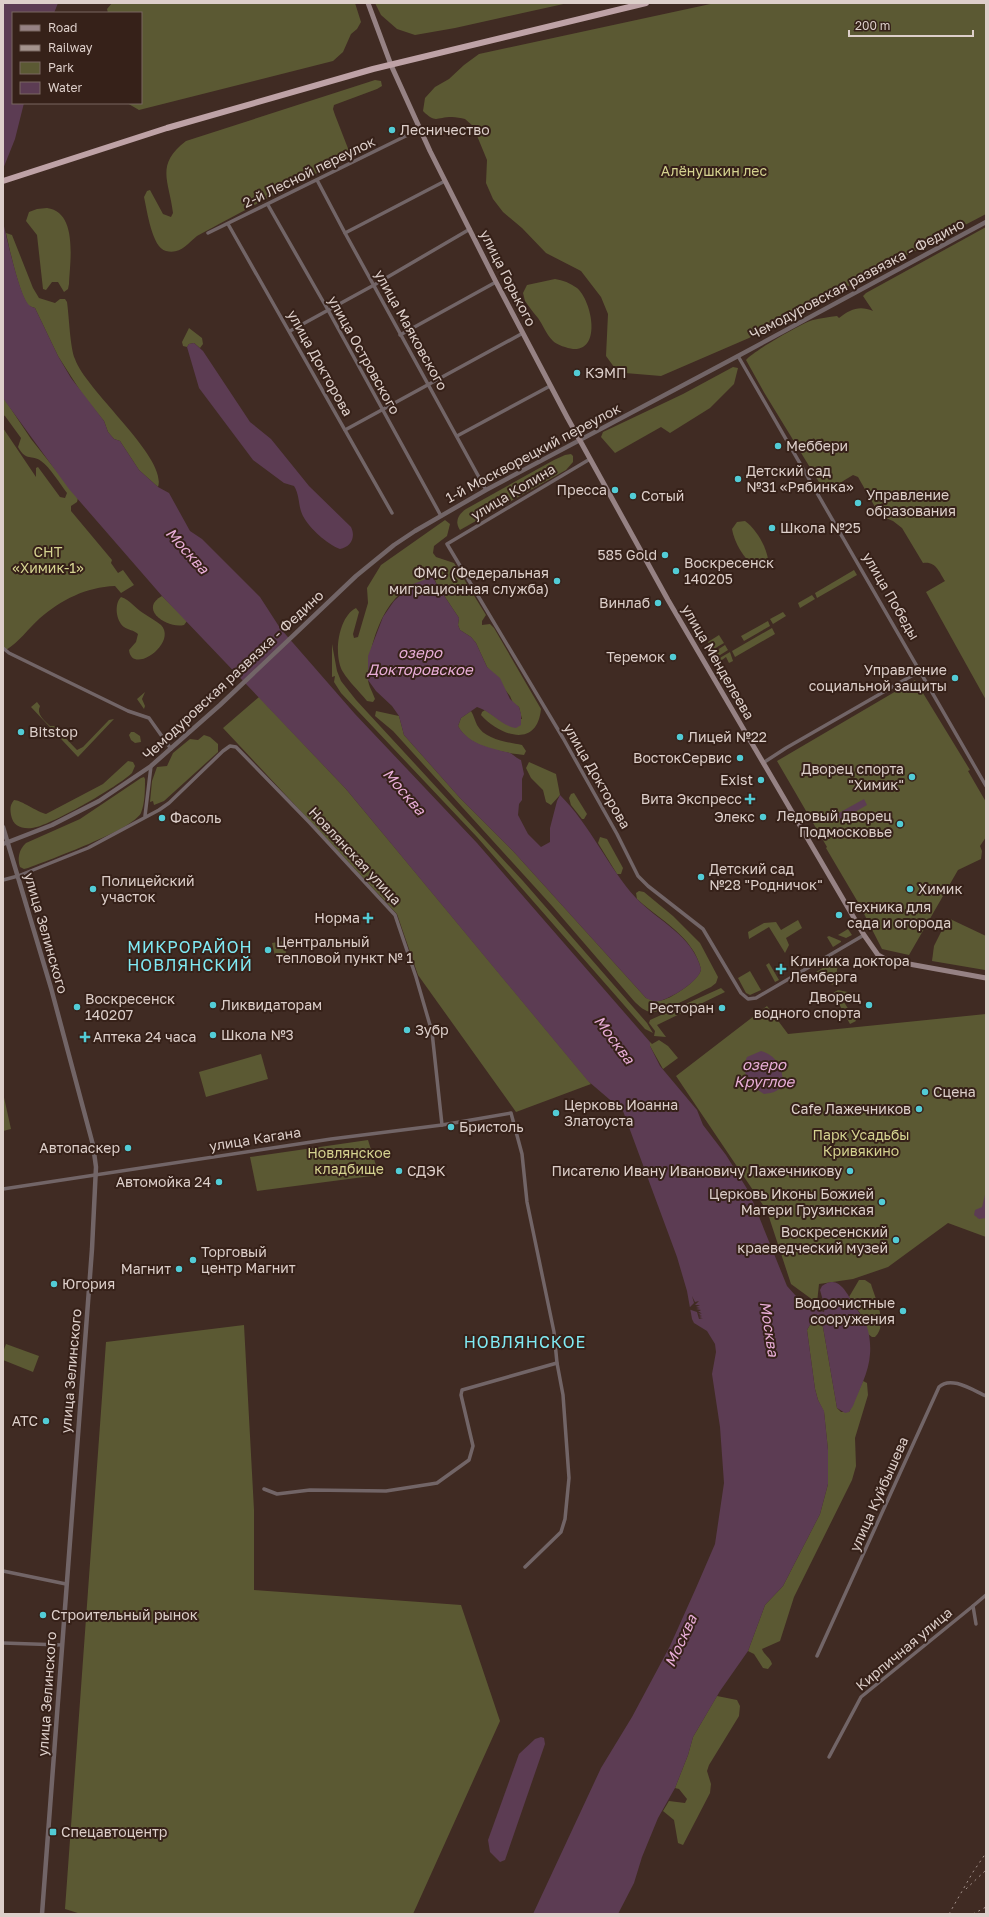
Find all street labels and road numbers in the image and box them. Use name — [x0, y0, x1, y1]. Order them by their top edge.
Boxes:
street label: 2-й Лесной переулок — [240, 132, 378, 211]
street label: Чемодуровская развязка - Федино — [746, 214, 967, 343]
street label: улица Горького — [477, 227, 540, 329]
street label: улица Маяковского — [371, 267, 452, 393]
street label: улица Островского — [325, 293, 404, 417]
street label: улица Докторова — [284, 307, 357, 419]
street label: 1-й Москворецкий переулок — [442, 399, 623, 506]
street label: улица Колина — [467, 460, 558, 523]
street label: улица Победы — [859, 549, 923, 643]
street label: Чемодуровская развязка - Федино — [139, 586, 327, 763]
street label: улица Менделеева — [679, 601, 758, 722]
street label: улица Докторова — [560, 720, 635, 832]
street label: Новлянская улица — [306, 803, 405, 908]
street label: улица Зелинского — [21, 870, 72, 995]
street label: улица Кагана — [208, 1123, 302, 1154]
street label: улица Зелинского — [57, 1308, 84, 1434]
street label: улица Куйбышева — [846, 1434, 912, 1554]
street label: Кирпичная улица — [852, 1603, 955, 1694]
street label: улица Зелинского — [34, 1631, 59, 1757]

